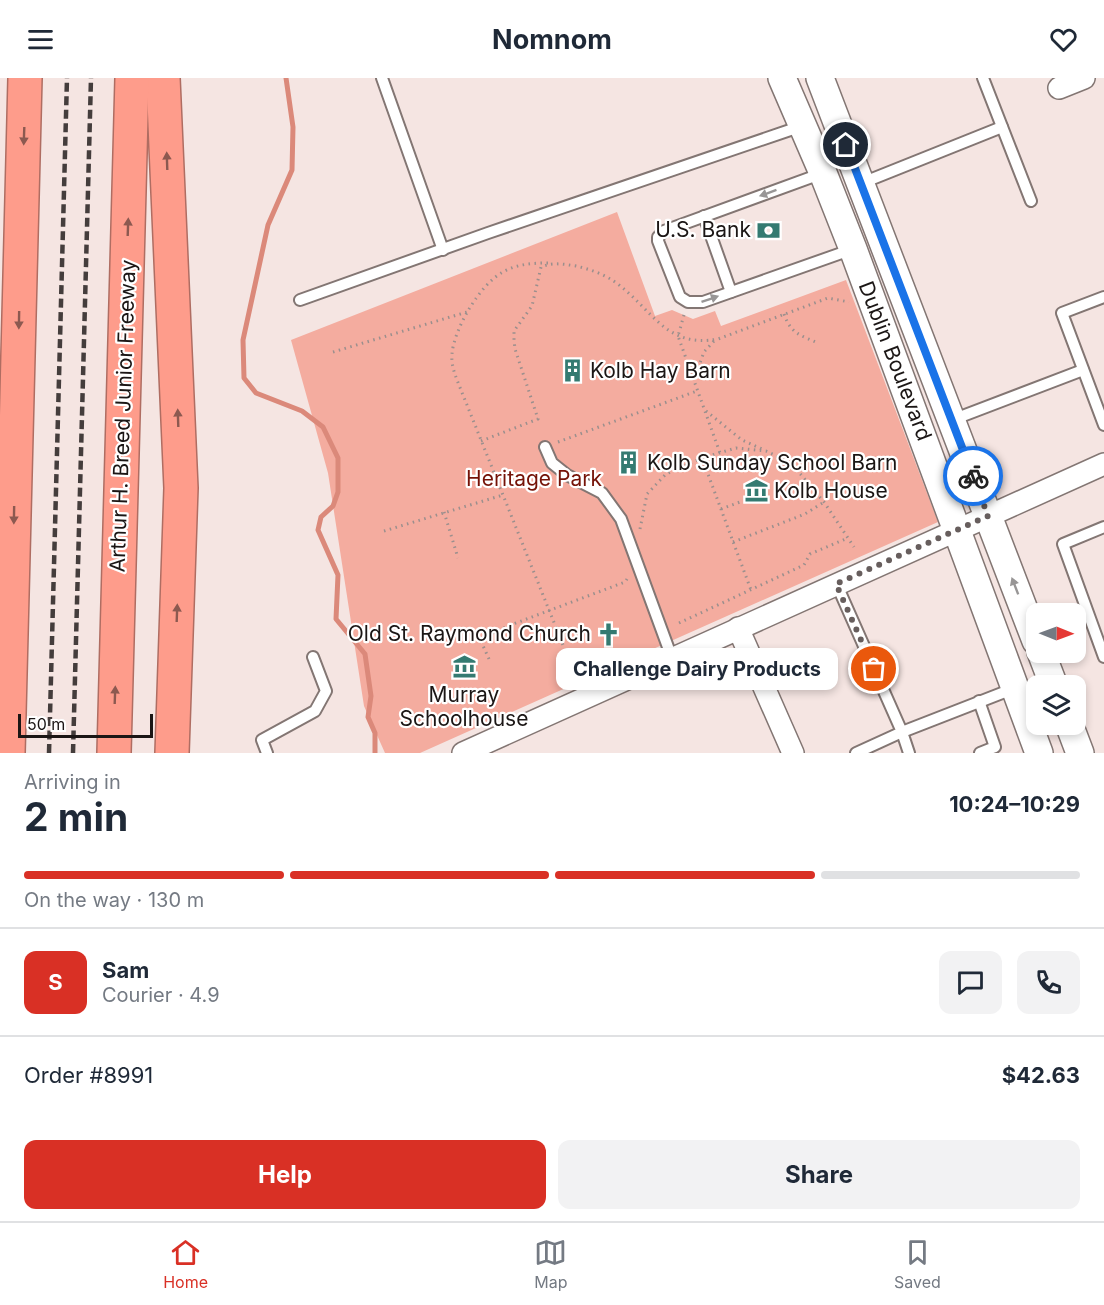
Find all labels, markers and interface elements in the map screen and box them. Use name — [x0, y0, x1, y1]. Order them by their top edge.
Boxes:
icon: menu — [24, 23, 57, 56]
text: Nomnom — [492, 23, 612, 56]
icon: heart — [1047, 23, 1080, 56]
pin — [820, 119, 871, 170]
one-way arrow — [19, 127, 29, 146]
icon: home — [829, 128, 862, 161]
one-way arrow — [162, 151, 171, 170]
one-way arrow — [759, 188, 777, 198]
one-way arrow — [123, 217, 133, 236]
place label: U.S. Bank — [655, 217, 751, 242]
bank icon: U.S. Bank — [756, 217, 782, 243]
street label: Arthur H. Breed Junior Freeway — [105, 259, 140, 573]
street label: Dublin Boulevard — [854, 278, 937, 444]
one-way arrow — [701, 294, 719, 304]
one-way arrow — [14, 311, 24, 330]
building icon: Kolb Hay Barn — [559, 358, 585, 384]
place label: Kolb Hay Barn — [590, 358, 731, 383]
one-way arrow — [174, 409, 183, 428]
courier — [943, 446, 1003, 506]
building icon: Kolb Sunday School Barn — [616, 450, 642, 476]
place label: Kolb Sunday School Barn — [647, 450, 897, 475]
icon: bike — [957, 460, 990, 493]
park label: Heritage Park — [466, 466, 602, 491]
museum icon: Kolb House — [743, 478, 769, 504]
place label: Kolb House — [774, 478, 888, 503]
one-way arrow — [9, 506, 19, 525]
one-way arrow — [1010, 577, 1019, 595]
north arrow — [1026, 603, 1086, 663]
map controls — [1026, 603, 1086, 735]
one-way arrow — [173, 604, 182, 623]
place label: Old St. Raymond Church — [348, 621, 591, 646]
church icon: Old St. Raymond Church — [596, 621, 622, 647]
pin — [848, 643, 899, 694]
callout: Challenge Dairy Products — [556, 648, 838, 690]
icon: bag — [857, 652, 890, 685]
museum icon: Murray Schoolhouse — [451, 654, 477, 680]
text: Challenge Dairy Products — [573, 657, 821, 681]
button: layers — [1026, 675, 1086, 735]
place label: Murray Schoolhouse — [400, 682, 528, 731]
one-way arrow — [110, 685, 120, 704]
scale bar — [18, 711, 153, 738]
text: 50 m — [27, 714, 65, 734]
text: Arriving in — [24, 770, 121, 794]
text: 10:24–10:29 — [949, 791, 1080, 817]
text: 2 min — [24, 793, 128, 840]
text: On the way · 130 m — [24, 888, 204, 912]
button: chat — [939, 951, 1002, 1014]
button: phone — [1017, 951, 1080, 1014]
text: Sam — [102, 957, 149, 983]
text: S — [48, 969, 63, 995]
text: Courier · 4.9 — [102, 983, 220, 1007]
text: Order #8991 — [24, 1062, 153, 1088]
text: $42.63 — [1002, 1062, 1080, 1088]
button: Help — [24, 1140, 546, 1209]
button: Share — [558, 1140, 1080, 1209]
tab: Home — [163, 1236, 208, 1292]
tab: Map — [534, 1236, 568, 1292]
tab: Saved — [894, 1236, 941, 1292]

